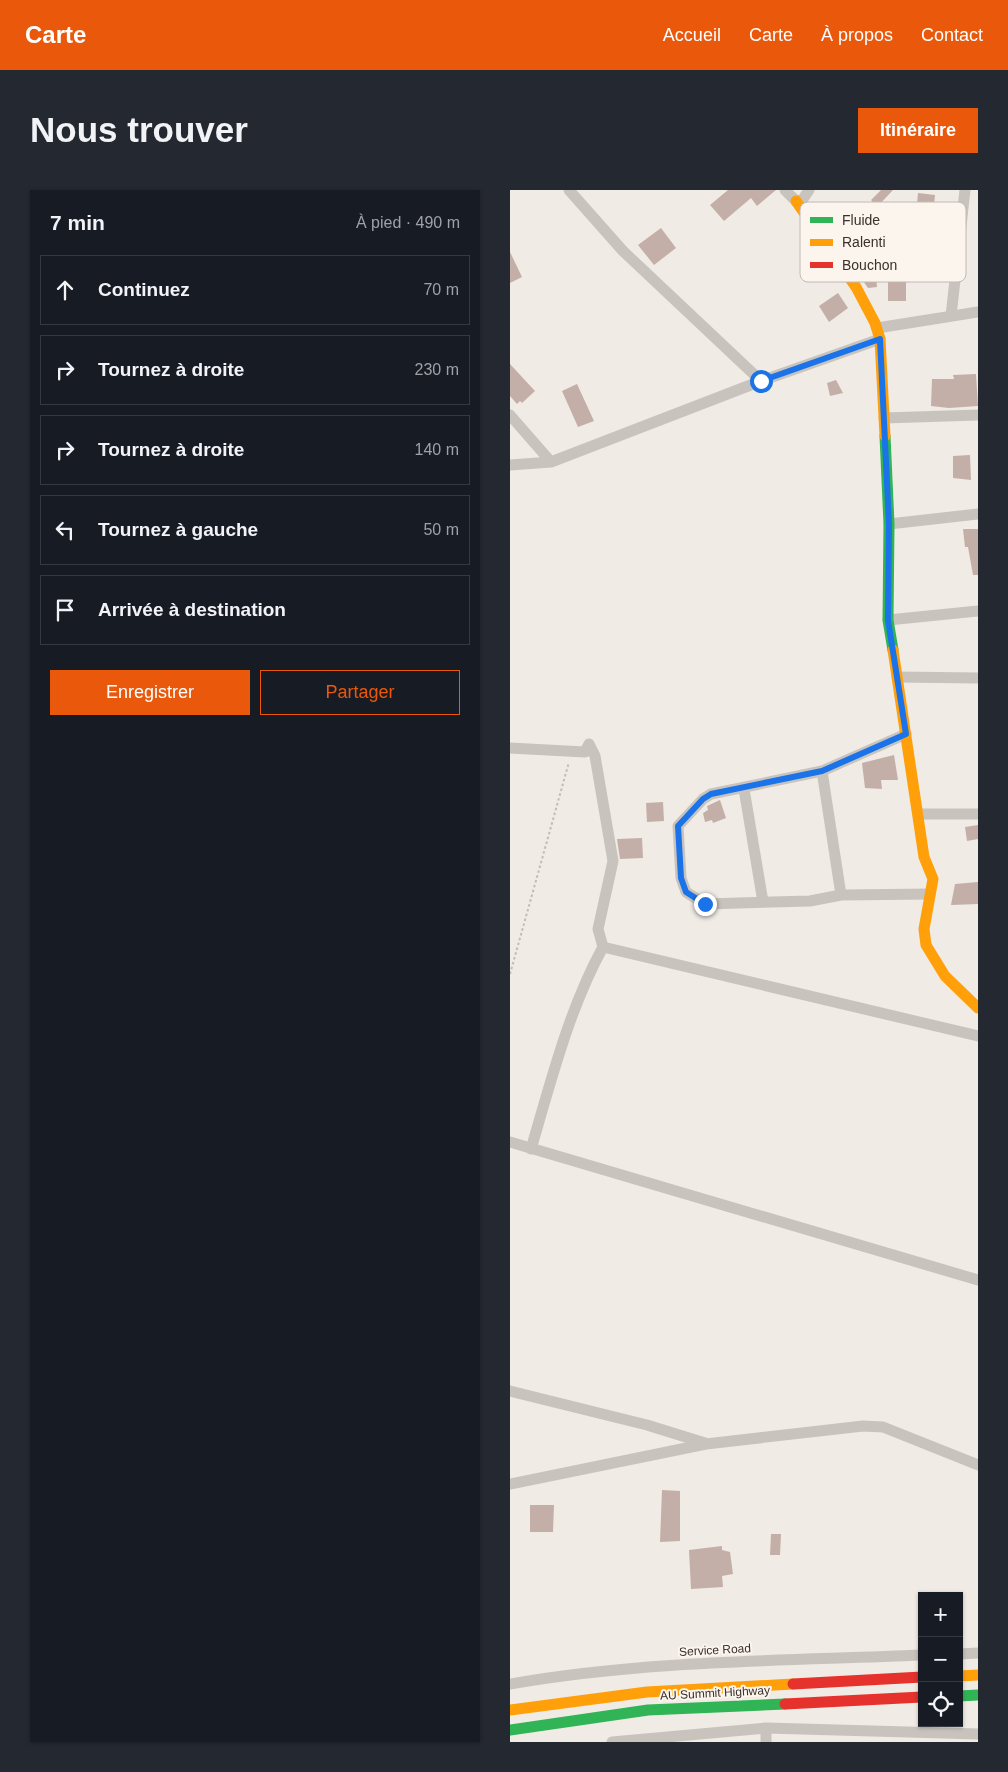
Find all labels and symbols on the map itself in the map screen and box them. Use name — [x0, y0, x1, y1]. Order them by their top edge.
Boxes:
legend — [800, 202, 966, 282]
text: Fluide — [842, 212, 880, 228]
text: Ralenti — [842, 234, 886, 250]
text: Bouchon — [842, 257, 897, 273]
route start — [750, 370, 773, 393]
route end — [694, 893, 717, 916]
street label: Service Road — [679, 1641, 751, 1659]
street label: AU Summit Highway — [660, 1683, 770, 1703]

